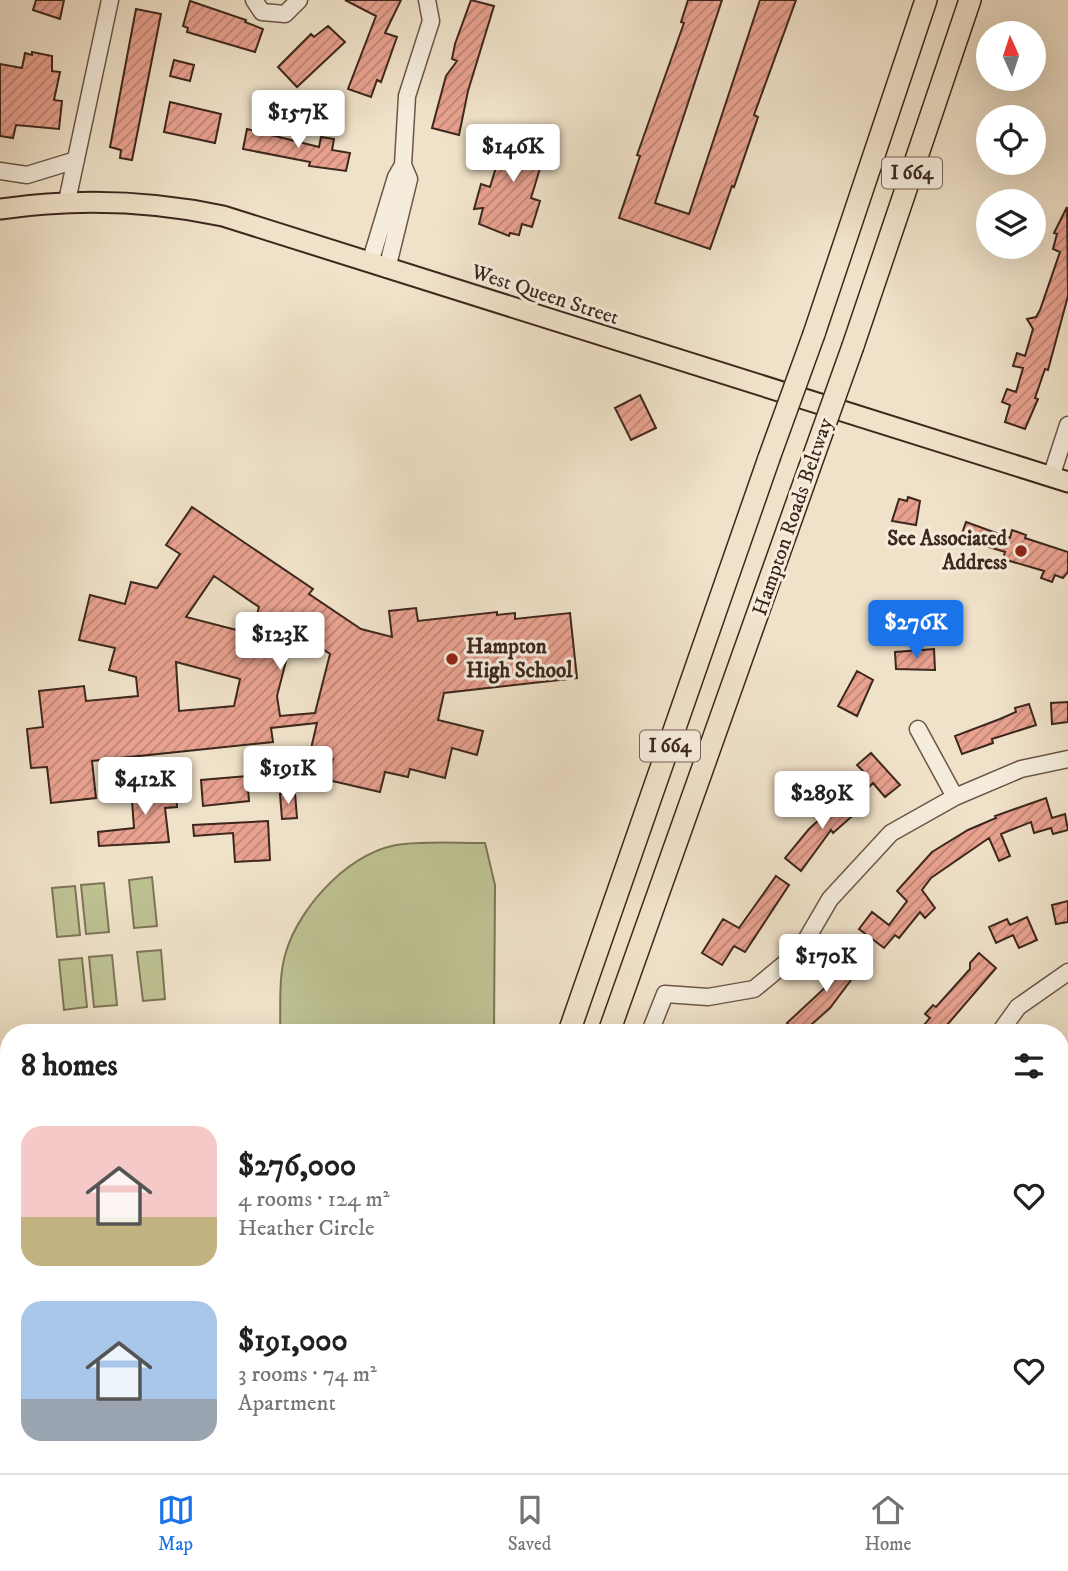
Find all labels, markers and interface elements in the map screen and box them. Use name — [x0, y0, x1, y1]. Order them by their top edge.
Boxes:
north arrow — [976, 21, 1046, 91]
map controls — [976, 21, 1046, 259]
pin: $157K — [249, 90, 347, 150]
text: $157K — [268, 98, 328, 127]
button: locate — [976, 105, 1046, 175]
pin: $146K — [464, 124, 562, 184]
text: $146K — [482, 132, 544, 161]
road number: I 664 — [882, 158, 942, 188]
button: layers — [976, 189, 1046, 259]
street label: West Queen Street — [467, 259, 622, 331]
street label: Hampton Roads Beltway — [747, 414, 839, 619]
place label: See Associated Address — [887, 526, 1008, 576]
marker: See Associated Address — [1013, 543, 1029, 559]
pin: $276K — [867, 600, 965, 660]
text: $276K — [884, 608, 948, 637]
pin: $123K — [231, 612, 329, 672]
text: $123K — [251, 620, 309, 649]
place label: Hampton High School — [466, 634, 573, 684]
marker: Hampton High School — [444, 651, 460, 667]
road number: I 664 — [640, 730, 700, 762]
pin: $191K — [239, 746, 337, 806]
text: $191K — [260, 754, 316, 783]
pin: $412K — [96, 758, 194, 817]
text: $412K — [114, 765, 176, 794]
pin: $289K — [773, 772, 871, 831]
text: $289K — [791, 779, 854, 808]
pin: $170K — [777, 934, 875, 994]
text: $170K — [795, 942, 857, 971]
icon: filters — [1010, 1047, 1048, 1085]
text: 8 homes — [21, 1048, 118, 1085]
text: $276,000 — [238, 1148, 356, 1185]
icon: home — [77, 1154, 161, 1238]
icon: heart — [1010, 1177, 1048, 1215]
text: 4 rooms · 124 m² — [238, 1185, 389, 1214]
text: Heather Circle — [238, 1214, 374, 1243]
text: $191,000 — [238, 1323, 348, 1360]
icon: home — [77, 1329, 161, 1413]
icon: heart — [1010, 1352, 1048, 1390]
text: 3 rooms · 74 m² — [238, 1360, 377, 1389]
text: Apartment — [238, 1389, 336, 1418]
tab: Map — [157, 1491, 195, 1556]
tab: Saved — [508, 1491, 551, 1556]
tab: Home — [864, 1491, 911, 1556]

